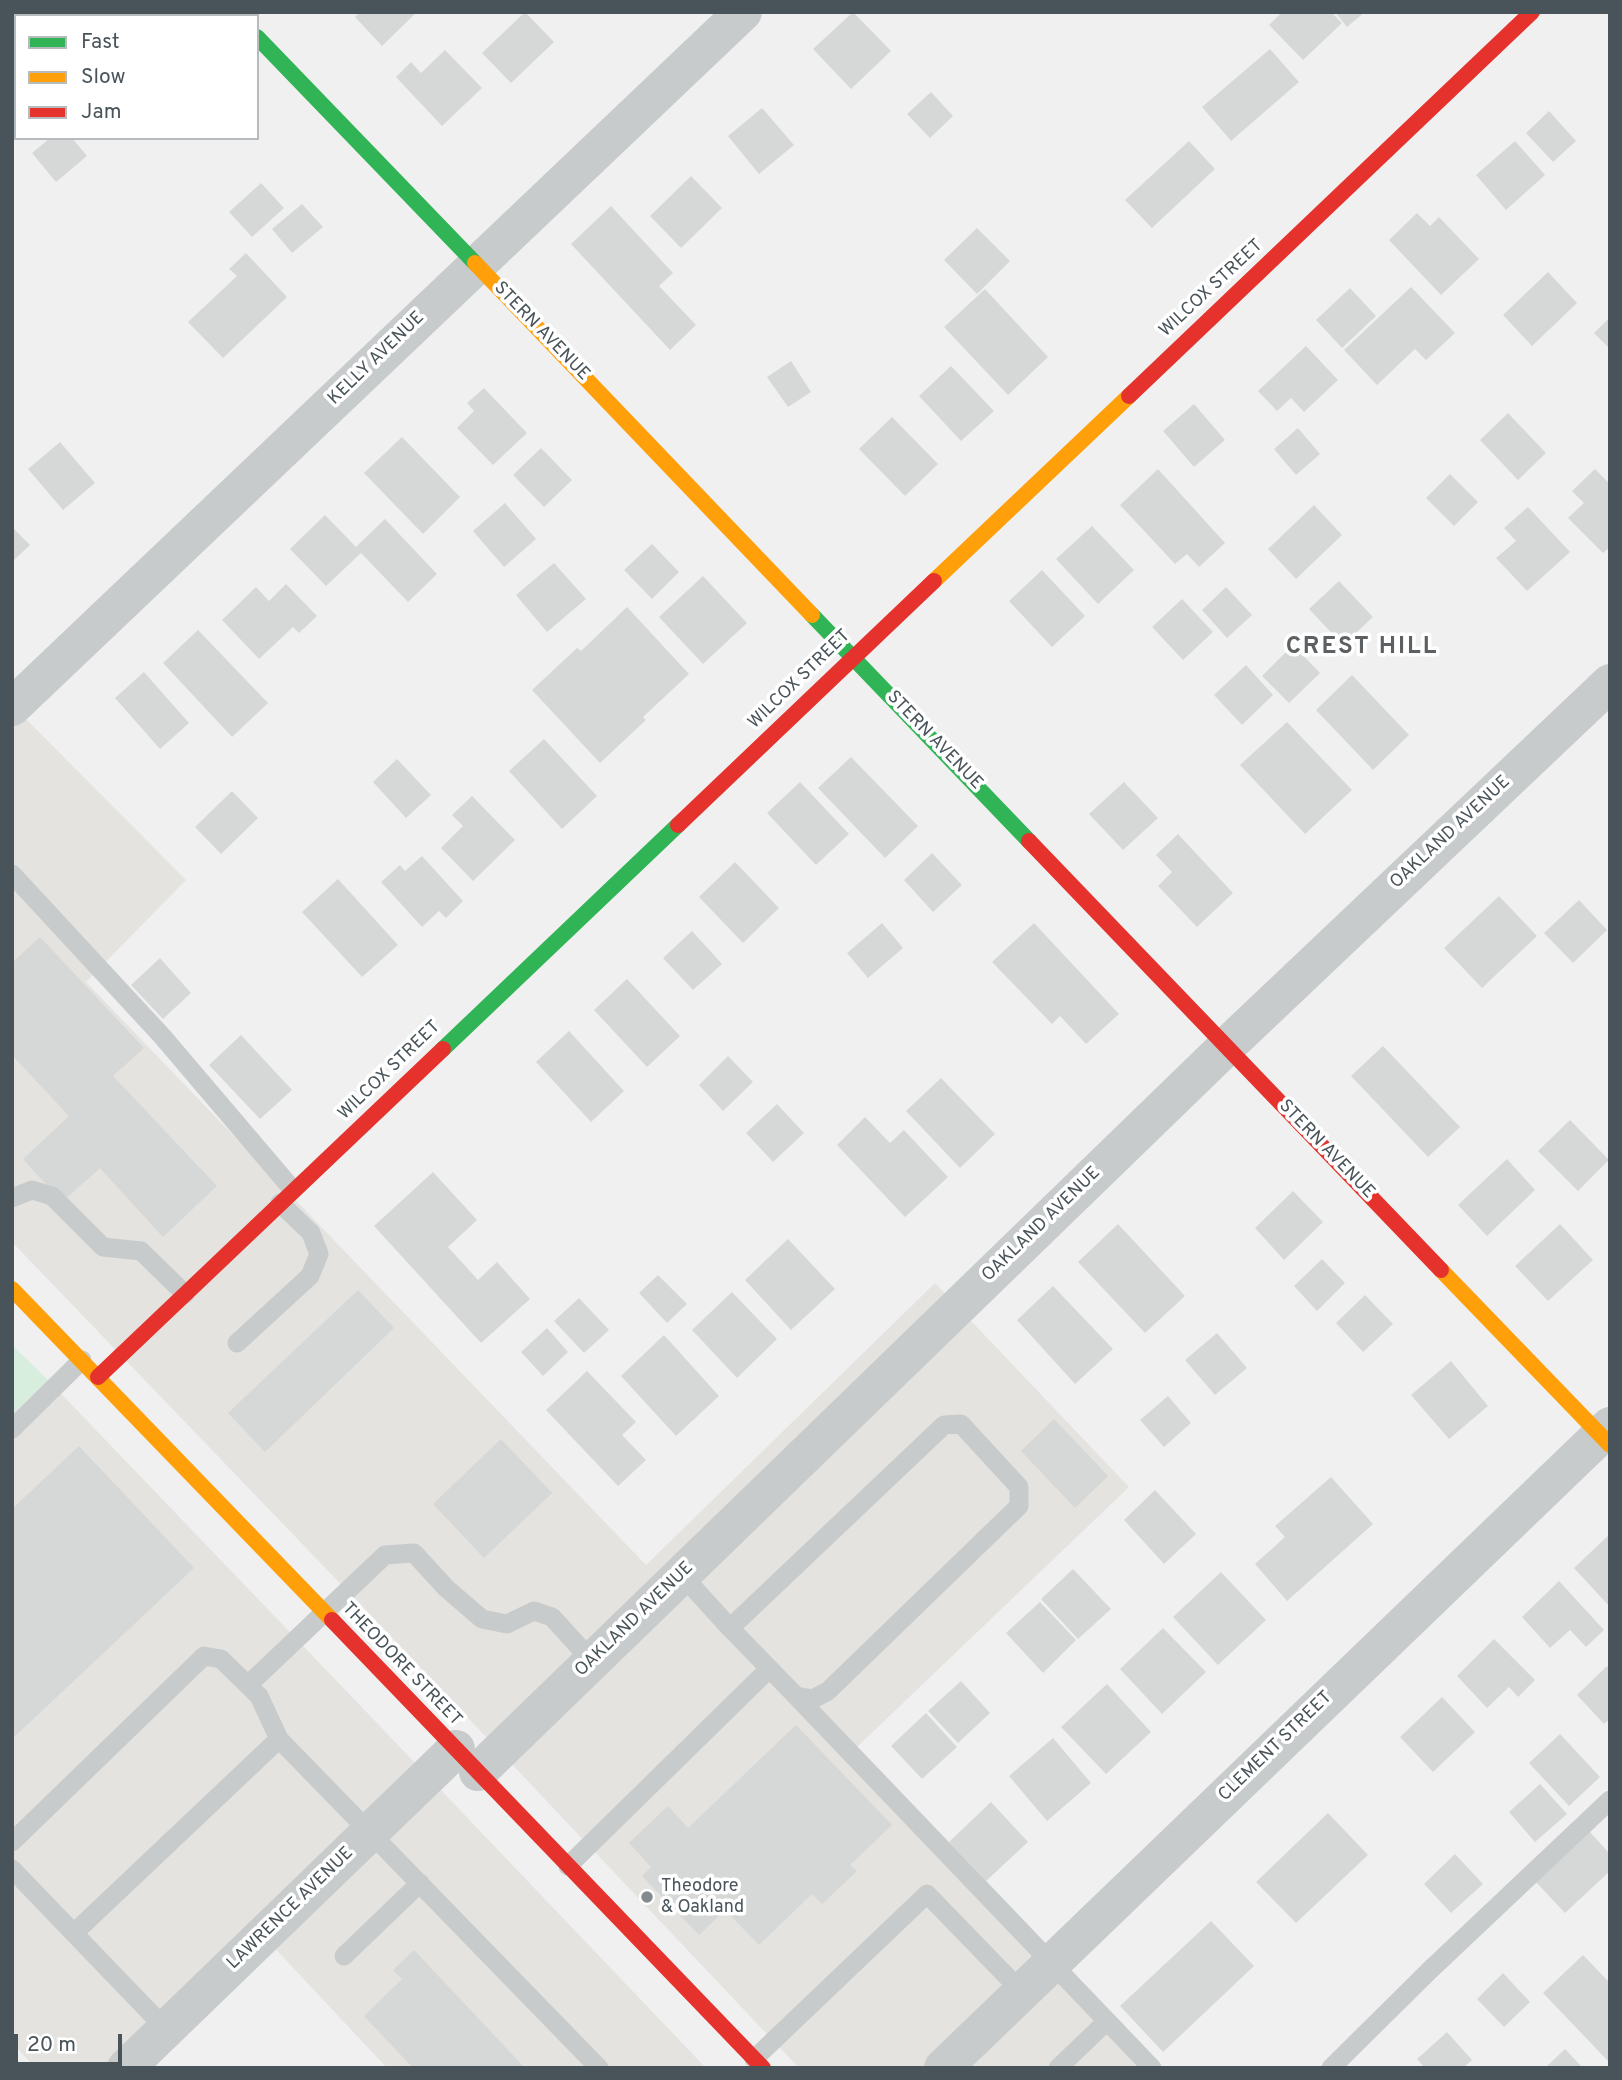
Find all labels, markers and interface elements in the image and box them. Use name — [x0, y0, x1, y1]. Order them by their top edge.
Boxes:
legend — [14, 14, 259, 140]
text: Fast — [81, 29, 120, 56]
text: Slow — [81, 64, 126, 91]
text: Jam — [81, 99, 122, 126]
street label: WILCOX STREET — [1156, 236, 1268, 342]
street label: STERN AVENUE — [488, 278, 594, 386]
street label: KELLY AVENUE — [324, 308, 430, 410]
street label: WILCOX STREET — [744, 626, 856, 734]
district label: CREST HILL — [1287, 634, 1437, 662]
street label: STERN AVENUE — [881, 687, 987, 795]
street label: OAKLAND AVENUE — [1387, 772, 1515, 894]
street label: WILCOX STREET — [334, 1017, 446, 1125]
street label: STERN AVENUE — [1273, 1096, 1379, 1204]
street label: OAKLAND AVENUE — [978, 1163, 1106, 1287]
street label: OAKLAND AVENUE — [571, 1558, 699, 1682]
street label: THEODORE STREET — [336, 1599, 466, 1731]
street label: CLEMENT STREET — [1215, 1687, 1337, 1807]
street label: LAWRENCE AVENUE — [223, 1843, 359, 1975]
place label: Theodore & Oakland — [661, 1876, 744, 1918]
marker: Theodore & Oakland — [639, 1889, 655, 1905]
scale bar — [18, 2021, 126, 2064]
text: 20 m — [27, 2032, 76, 2059]

